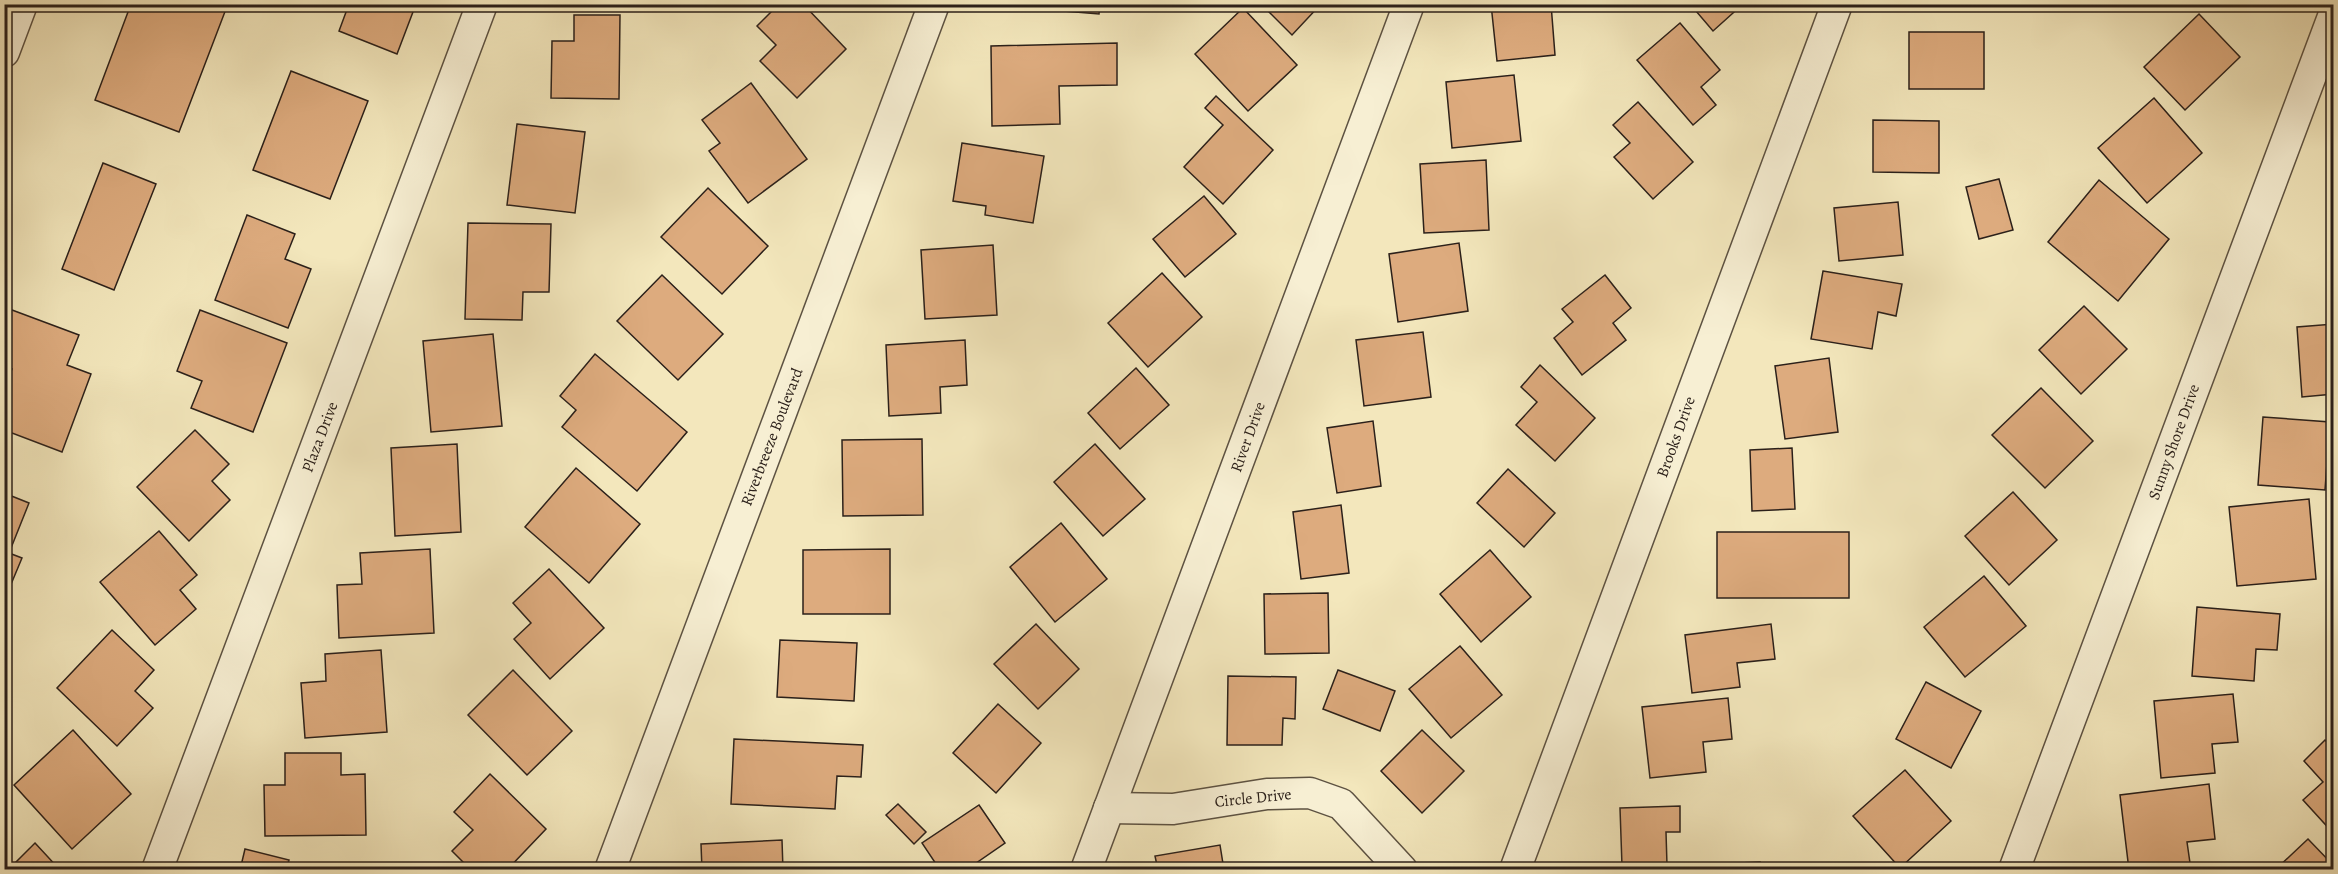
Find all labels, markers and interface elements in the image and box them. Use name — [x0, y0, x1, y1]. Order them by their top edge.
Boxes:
street label: Riverbreeze Boulevard — [735, 364, 809, 509]
street label: Sunny Shore Drive — [2143, 381, 2205, 503]
street label: Brooks Drive — [1651, 393, 1701, 481]
street label: Plaza Drive — [296, 398, 344, 476]
street label: River Drive — [1225, 399, 1271, 475]
street label: Circle Drive — [1213, 783, 1293, 813]

